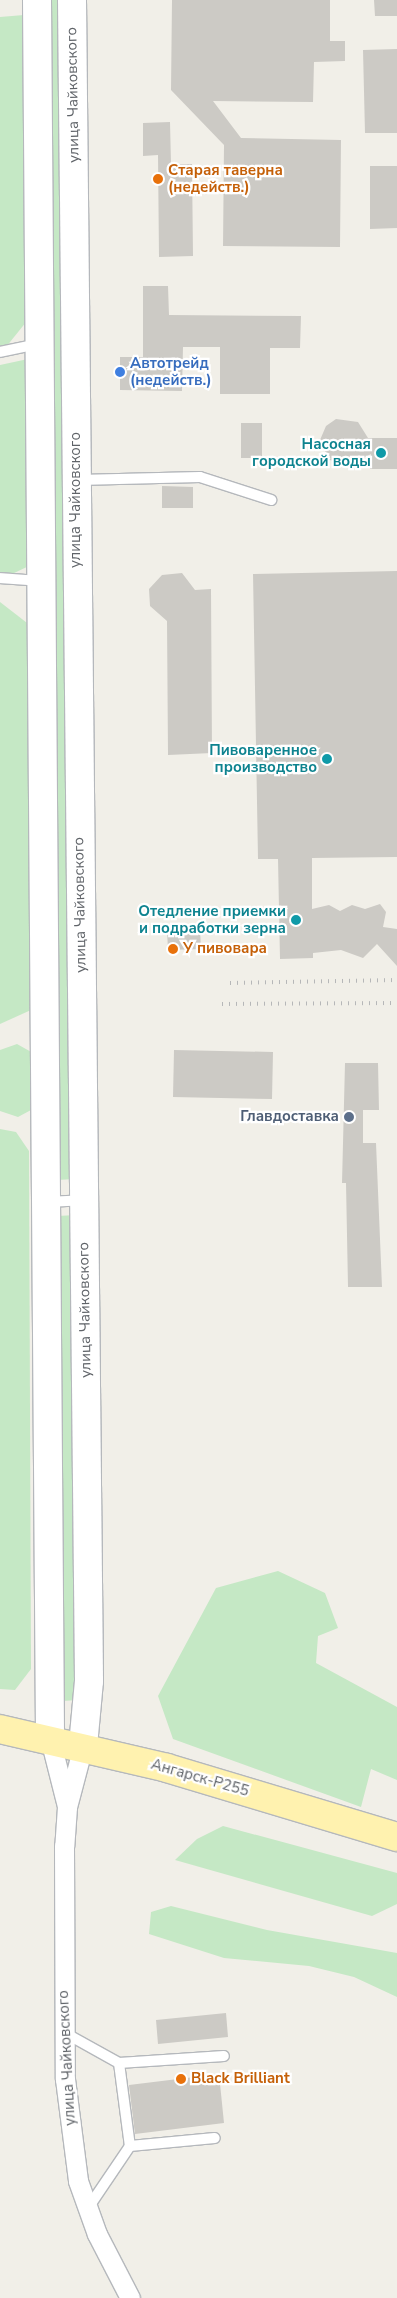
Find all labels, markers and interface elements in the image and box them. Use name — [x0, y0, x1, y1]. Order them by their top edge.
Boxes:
street label: улица Чайковского — [63, 27, 83, 163]
place label: Старая таверна (недейств.) — [168, 161, 283, 196]
marker: Старая таверна (недейств.) — [152, 173, 164, 185]
place label: Автотрейд (недейств.) — [130, 354, 211, 389]
marker: Автотрейд (недейств.) — [114, 366, 126, 378]
street label: улица Чайковского — [67, 432, 85, 568]
place label: Насосная городской воды — [252, 435, 371, 470]
marker: Насосная городской воды — [375, 447, 387, 459]
place label: Пивоваренное производство — [209, 741, 317, 776]
marker: Пивоваренное производство — [321, 753, 333, 765]
street label: улица Чайковского — [70, 837, 90, 973]
place label: Отедление приемки и подработки зерна — [138, 902, 286, 937]
marker: Отедление приемки и подработки зерна — [290, 914, 302, 926]
place label: У пивовара — [183, 940, 267, 958]
marker: У пивовара — [167, 943, 179, 955]
place label: Главдоставка — [240, 1108, 339, 1126]
marker: Главдоставка — [343, 1111, 355, 1123]
street label: улица Чайковского — [75, 1242, 95, 1378]
street label: Ангарск-Р255 — [149, 1755, 251, 1801]
street label: улица Чайковского — [54, 1990, 80, 2126]
place label: Black Brilliant — [191, 2070, 290, 2088]
marker: Black Brilliant — [175, 2073, 187, 2085]

